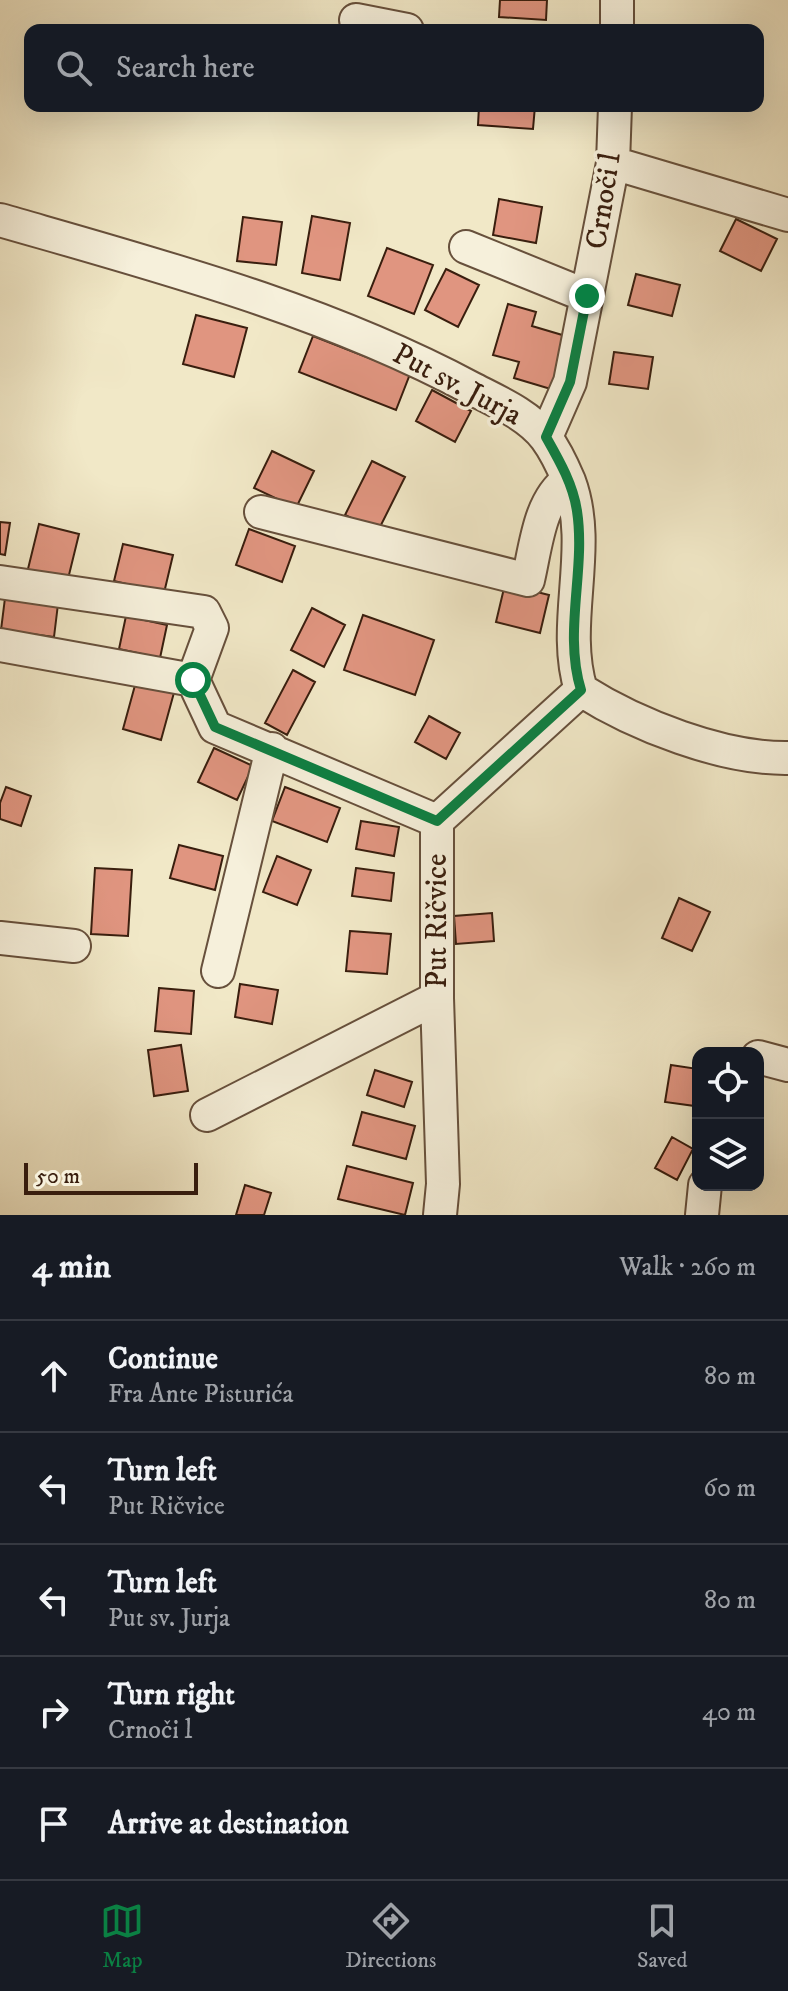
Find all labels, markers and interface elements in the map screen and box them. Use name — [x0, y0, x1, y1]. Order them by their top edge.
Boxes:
search box — [24, 24, 764, 112]
icon: search — [52, 46, 96, 90]
text: Search here — [116, 50, 255, 87]
street label: Crnoči l — [578, 150, 630, 252]
route end — [569, 278, 605, 314]
street label: Put sv. Jurja — [386, 336, 528, 435]
route start — [175, 662, 211, 698]
street label: Put Ričvice — [419, 854, 456, 988]
map controls — [692, 1047, 764, 1191]
button: locate — [692, 1047, 764, 1119]
button: layers — [692, 1119, 764, 1191]
scale bar — [24, 1159, 198, 1195]
text: 50 m — [36, 1163, 80, 1190]
text: 4 min — [32, 1246, 111, 1288]
text: Walk · 260 m — [619, 1251, 756, 1284]
text: Continue — [108, 1341, 218, 1378]
icon: ahead — [32, 1354, 76, 1398]
text: 80 m — [704, 1360, 756, 1393]
text: Fra Ante Pisturića — [108, 1378, 294, 1411]
text: Turn left — [108, 1453, 217, 1490]
icon: left — [32, 1466, 76, 1510]
text: 60 m — [703, 1472, 756, 1505]
text: Put Ričvice — [108, 1490, 225, 1523]
text: Turn left — [108, 1565, 217, 1602]
icon: left — [32, 1578, 76, 1622]
text: 80 m — [704, 1584, 756, 1617]
text: Put sv. Jurja — [108, 1602, 230, 1635]
text: Turn right — [108, 1677, 235, 1714]
icon: right — [32, 1690, 76, 1734]
text: 40 m — [702, 1696, 756, 1729]
text: Crnoči l — [108, 1714, 192, 1747]
icon: arrive — [32, 1802, 76, 1846]
text: Arrive at destination — [108, 1806, 349, 1843]
tab: Map — [100, 1899, 144, 1974]
tab: Directions — [345, 1899, 436, 1974]
tab: Saved — [637, 1899, 688, 1974]

